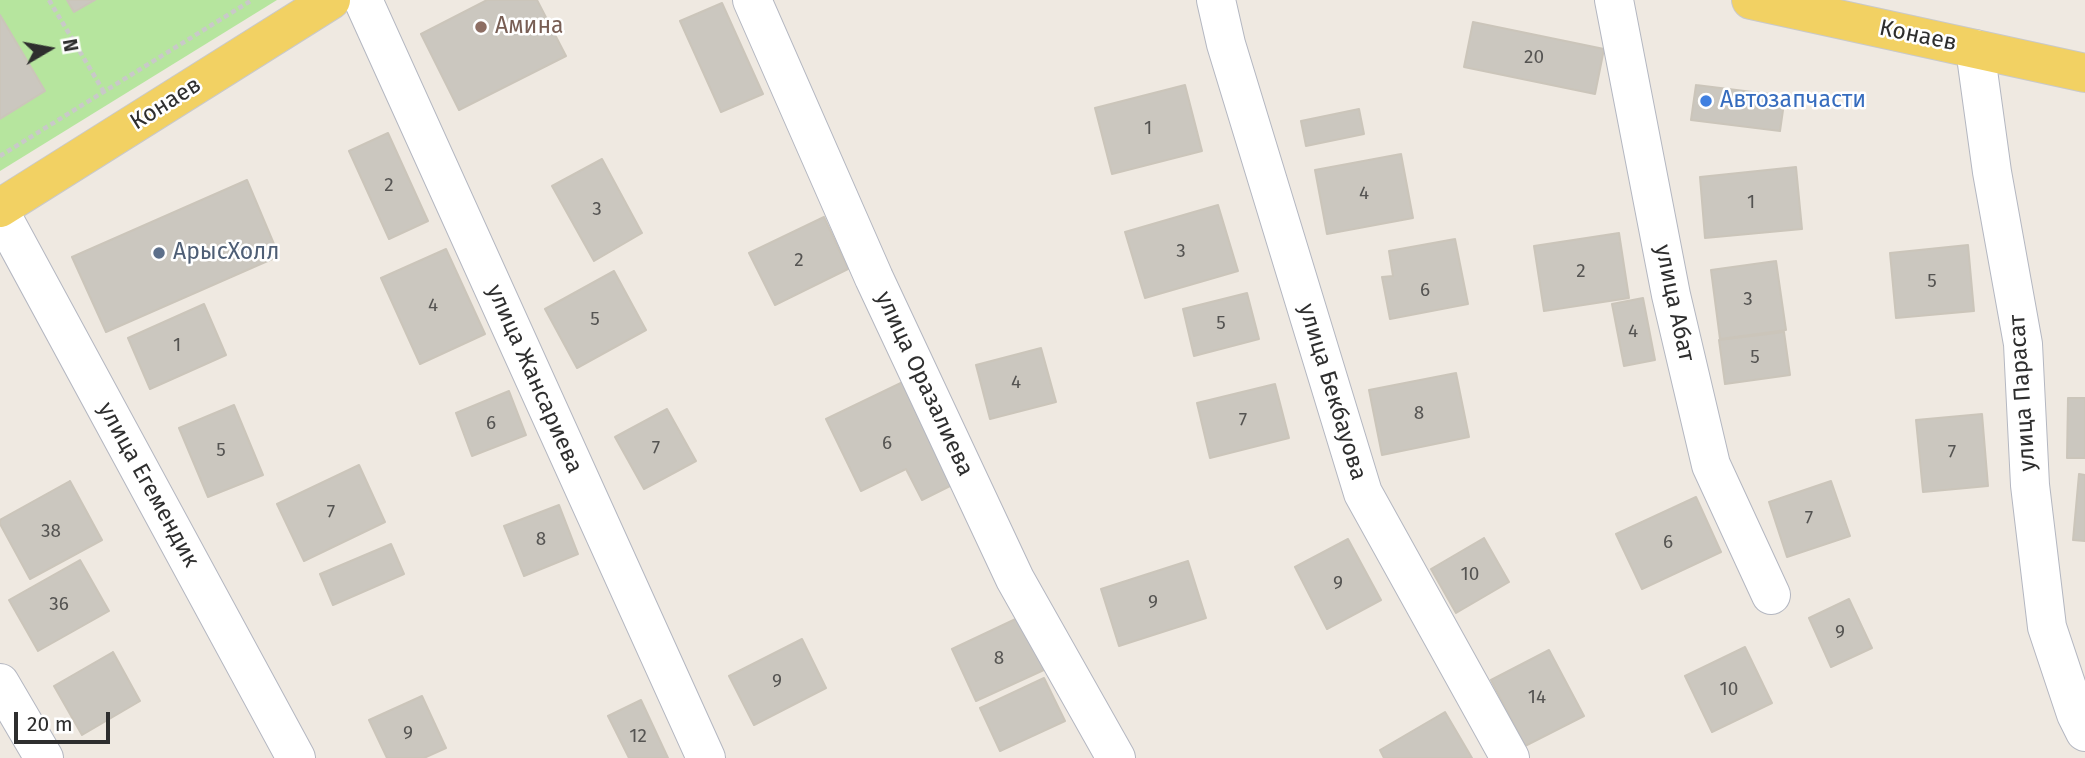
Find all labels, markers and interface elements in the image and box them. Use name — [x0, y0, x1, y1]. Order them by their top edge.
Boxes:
place label: Амина — [495, 13, 564, 41]
north arrow — [14, 14, 84, 84]
street label: Конаев — [1877, 14, 1959, 58]
marker: Амина — [473, 19, 489, 35]
text: N — [58, 37, 83, 53]
house number: 20 — [1524, 47, 1544, 69]
street label: Конаев — [125, 72, 207, 136]
place label: Автозапчасти — [1720, 87, 1866, 115]
marker: Автозапчасти — [1698, 93, 1714, 109]
house number: 1 — [1144, 118, 1152, 140]
house number: 2 — [384, 175, 394, 197]
house number: 4 — [1359, 183, 1369, 205]
house number: 1 — [1747, 192, 1755, 214]
house number: 3 — [592, 199, 602, 221]
place label: АрысХолл — [173, 239, 280, 267]
house number: 3 — [1176, 241, 1186, 263]
street label: улица Абат — [1648, 242, 1700, 364]
marker: АрысХолл — [151, 245, 167, 261]
house number: 2 — [794, 250, 804, 272]
house number: 2 — [1576, 261, 1586, 283]
house number: 5 — [1927, 271, 1937, 293]
street label: улица Жансариева — [480, 280, 588, 478]
house number: 6 — [1420, 280, 1430, 302]
street label: улица Оразалиева — [869, 287, 979, 481]
house number: 3 — [1743, 289, 1753, 311]
house number: 4 — [428, 295, 438, 317]
street label: улица Бекбауова — [1292, 300, 1372, 484]
house number: 5 — [590, 309, 600, 331]
house number: 5 — [1216, 313, 1226, 335]
street label: улица Парасат — [2004, 314, 2042, 472]
house number: 4 — [1628, 321, 1638, 343]
house number: 1 — [173, 335, 181, 357]
house number: 5 — [1750, 347, 1760, 369]
house number: 4 — [1011, 372, 1021, 394]
street label: улица Егемендик — [91, 398, 205, 572]
house number: 8 — [1414, 403, 1424, 425]
house number: 7 — [1239, 410, 1247, 432]
house number: 6 — [486, 413, 496, 435]
house number: 6 — [882, 433, 892, 455]
house number: 7 — [652, 438, 660, 460]
house number: 5 — [216, 440, 226, 462]
house number: 7 — [1948, 442, 1956, 464]
house number: 7 — [327, 502, 335, 524]
house number: 7 — [1805, 508, 1813, 530]
house number: 38 — [41, 521, 61, 543]
house number: 8 — [536, 529, 546, 551]
house number: 6 — [1663, 532, 1673, 554]
house number: 10 — [1461, 564, 1479, 586]
house number: 9 — [1333, 573, 1343, 595]
house number: 9 — [1148, 592, 1158, 614]
house number: 36 — [49, 594, 69, 616]
house number: 9 — [1835, 622, 1845, 644]
house number: 8 — [994, 648, 1004, 670]
house number: 9 — [772, 671, 782, 693]
house number: 10 — [1720, 679, 1738, 701]
house number: 14 — [1528, 687, 1546, 709]
scale bar — [18, 698, 114, 742]
text: 20 m — [27, 711, 73, 737]
house number: 9 — [403, 723, 413, 745]
house number: 12 — [629, 726, 647, 748]

